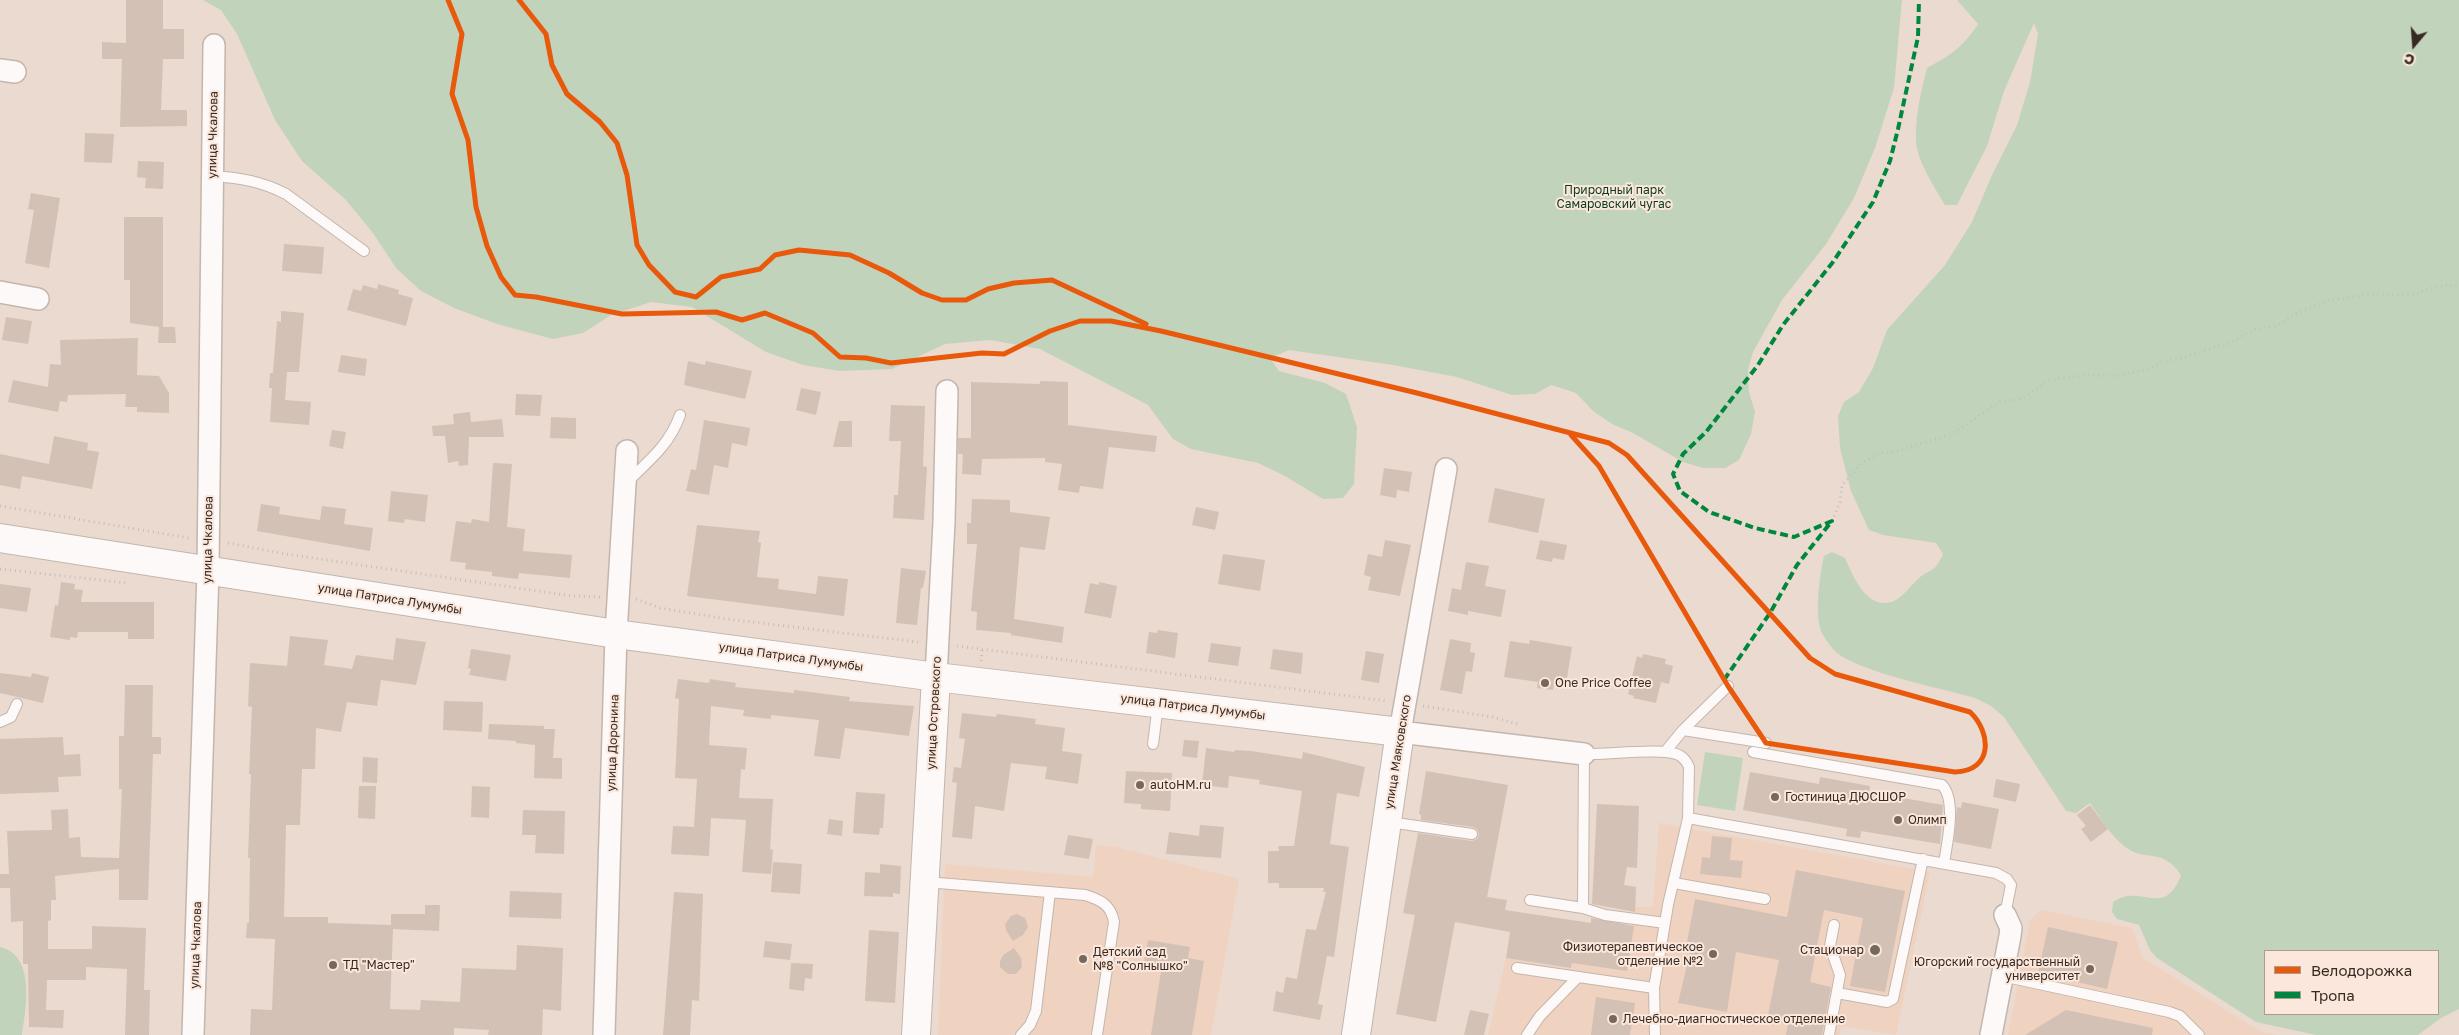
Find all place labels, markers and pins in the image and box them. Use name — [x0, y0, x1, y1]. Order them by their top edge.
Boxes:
place label: One Price Coffee — [1555, 676, 1651, 690]
marker: One Price Coffee — [1539, 677, 1551, 689]
place label: autoHM.ru — [1150, 778, 1211, 792]
marker: autoHM.ru — [1134, 779, 1146, 791]
place label: Гостиница ДЮСШОР — [1785, 790, 1906, 804]
marker: Гостиница ДЮСШОР — [1769, 791, 1781, 803]
place label: Олимп — [1908, 813, 1947, 827]
marker: Олимп — [1892, 814, 1904, 826]
place label: Физиотерапевтическое отделение №2 — [1563, 940, 1703, 968]
place label: Стационар — [1800, 943, 1864, 957]
marker: Стационар — [1868, 943, 1882, 957]
place label: Детский сад №8 "Солнышко" — [1093, 945, 1188, 973]
marker: Физиотерапевтическое отделение №2 — [1707, 948, 1719, 960]
marker: Детский сад №8 "Солнышко" — [1077, 953, 1089, 965]
place label: Югорский государственный университет — [1914, 955, 2080, 983]
place label: ТД "Мастер" — [343, 958, 415, 972]
marker: ТД "Мастер" — [327, 959, 339, 971]
marker: Югорский государственный университет — [2084, 963, 2096, 975]
place label: Лечебно-диагностическое отделение — [1623, 1012, 1845, 1026]
marker: Лечебно-диагностическое отделение — [1607, 1013, 1619, 1025]

